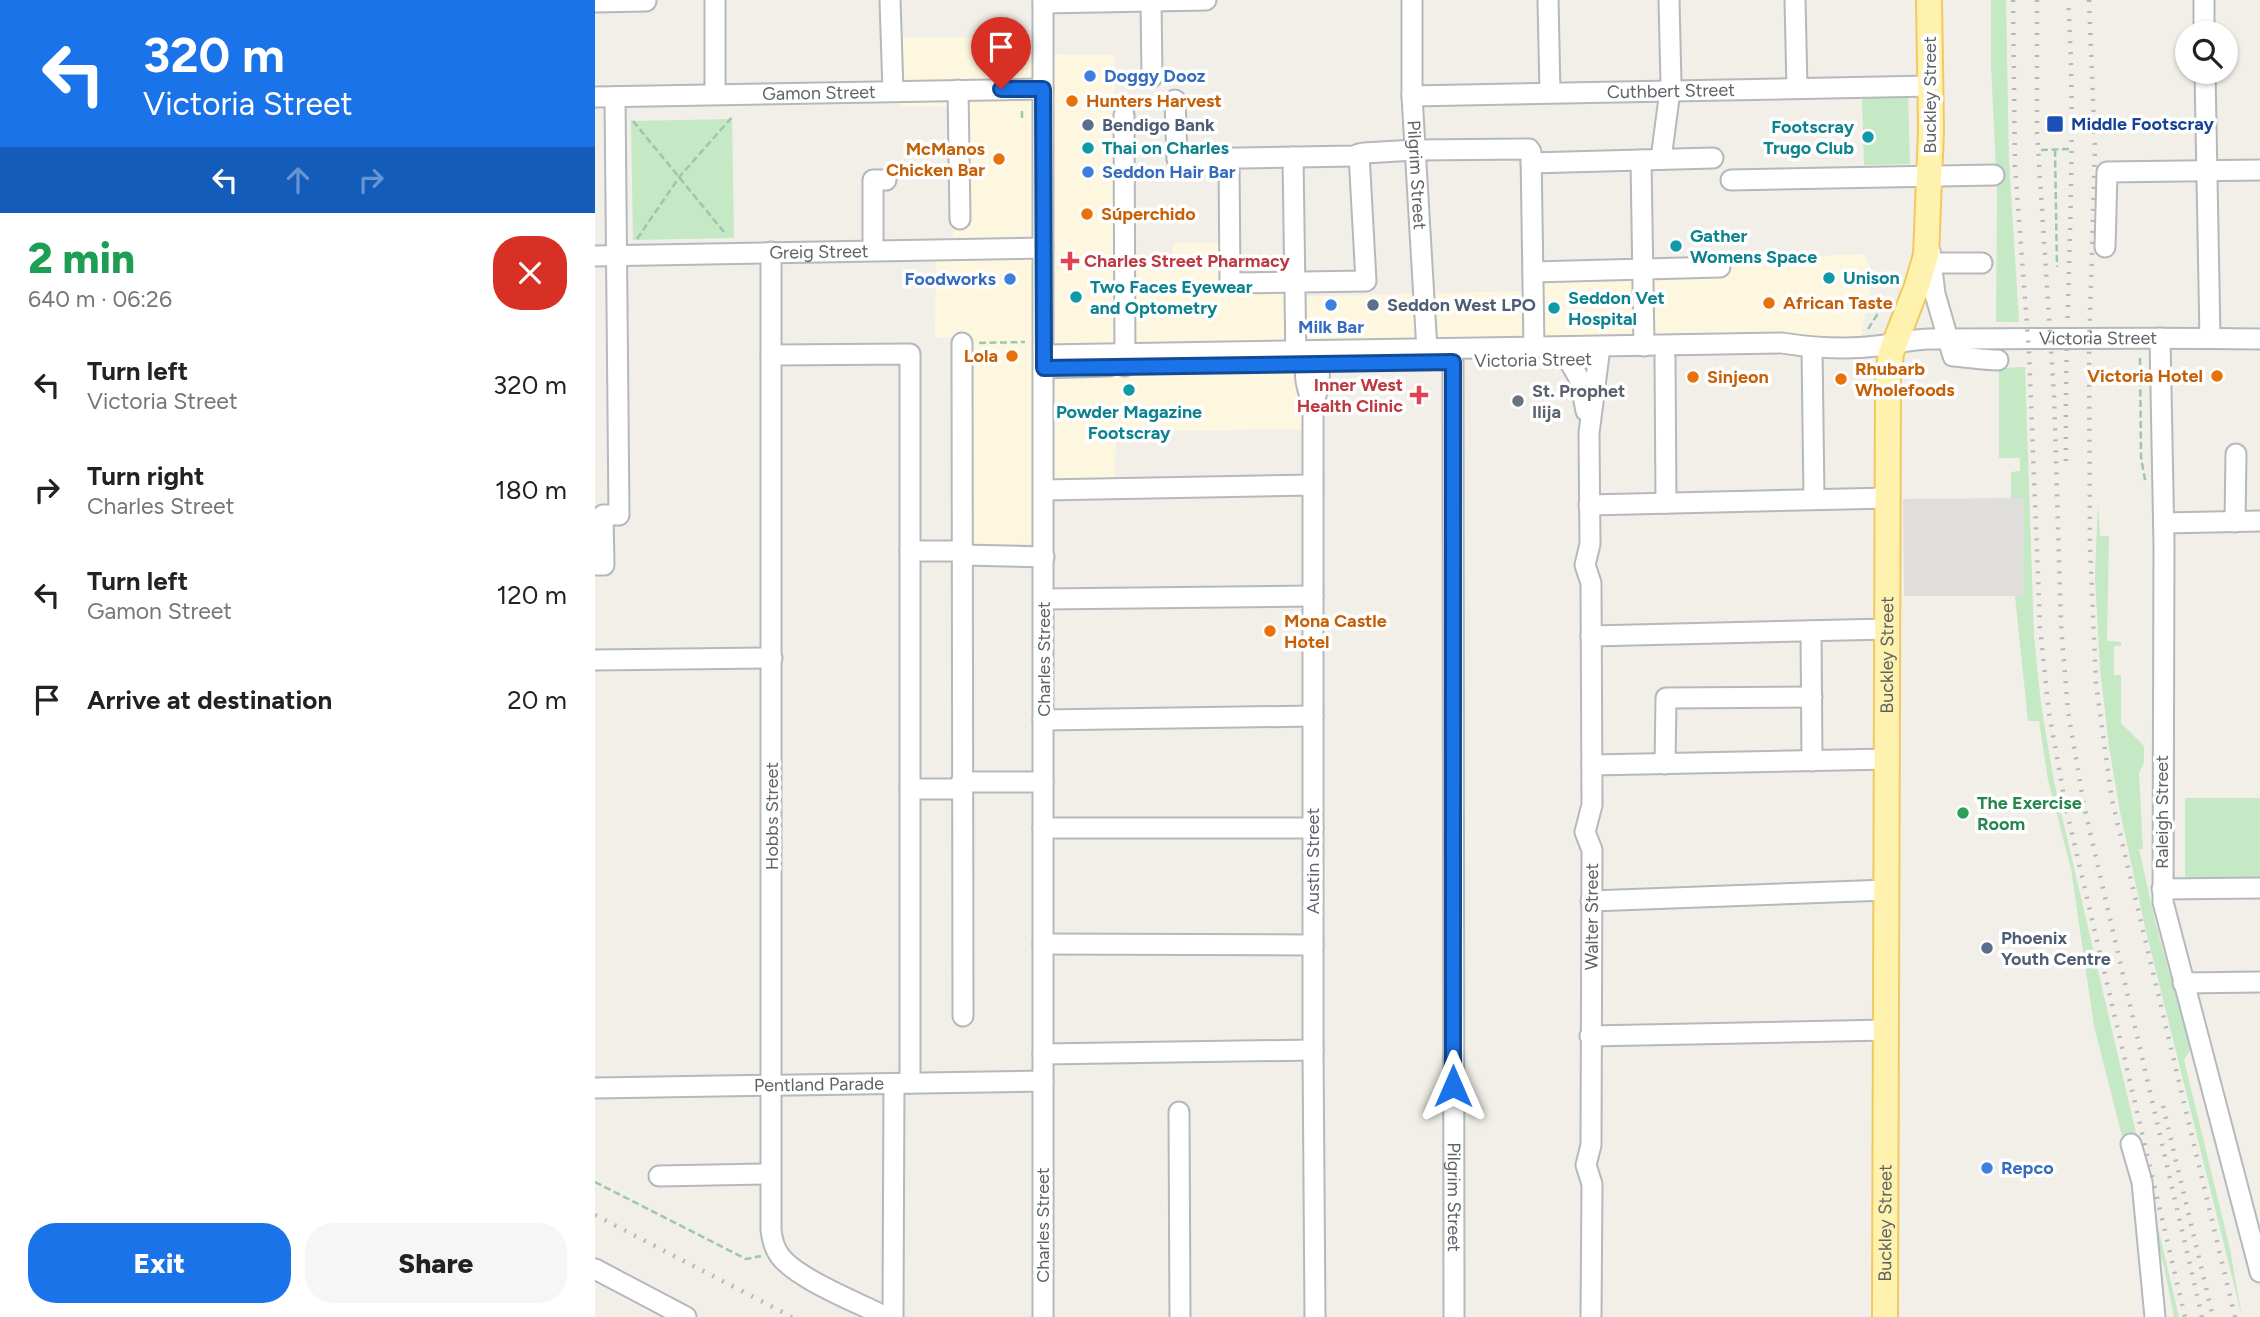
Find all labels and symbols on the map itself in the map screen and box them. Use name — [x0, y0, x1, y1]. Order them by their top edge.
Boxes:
pin — [971, 17, 1031, 89]
street label: Buckley Street — [1919, 36, 1941, 154]
place label: Doggy Dooz — [1104, 65, 1206, 87]
marker: Doggy Dooz — [1082, 68, 1098, 84]
street label: Cuthbert Street — [1607, 79, 1735, 103]
street label: Gamon Street — [762, 81, 876, 105]
place label: Hunters Harvest — [1086, 90, 1222, 112]
marker: Hunters Harvest — [1064, 93, 1080, 109]
place label: Middle Footscray — [2071, 113, 2215, 135]
place label: Bendigo Bank — [1102, 114, 1215, 136]
marker: Middle Footscray — [2045, 114, 2065, 134]
place label: Footscray Trugo Club — [1763, 116, 1855, 159]
marker: Bendigo Bank — [1080, 117, 1096, 133]
street label: Pilgrim Street — [1402, 119, 1431, 230]
marker: Footscray Trugo Club — [1860, 129, 1876, 145]
place label: Thai on Charles — [1102, 137, 1229, 159]
place label: McManos Chicken Bar — [886, 138, 986, 181]
marker: Thai on Charles — [1080, 140, 1096, 156]
marker: McManos Chicken Bar — [991, 151, 1007, 167]
place label: Seddon Hair Bar — [1102, 161, 1236, 183]
marker: Seddon Hair Bar — [1080, 164, 1096, 180]
place label: Súperchido — [1101, 203, 1196, 225]
marker: Súperchido — [1079, 206, 1095, 222]
place label: Gather Womens Space — [1690, 225, 1817, 268]
marker: Gather Womens Space — [1668, 238, 1684, 254]
street label: Greig Street — [769, 240, 869, 264]
place label: Charles Street Pharmacy — [1084, 250, 1290, 272]
marker: Charles Street Pharmacy — [1062, 253, 1078, 269]
place label: Unison — [1843, 267, 1900, 289]
place label: Foodworks — [904, 268, 997, 290]
marker: Unison — [1821, 270, 1837, 286]
marker: Foodworks — [1002, 271, 1018, 287]
place label: Two Faces Eyewear and Optometry — [1090, 276, 1253, 319]
place label: Seddon Vet Hospital — [1568, 287, 1665, 330]
marker: Two Faces Eyewear and Optometry — [1068, 289, 1084, 305]
place label: African Taste — [1783, 292, 1893, 314]
place label: Seddon West LPO — [1387, 294, 1536, 316]
marker: African Taste — [1761, 295, 1777, 311]
marker: Milk Bar — [1323, 297, 1339, 313]
marker: Seddon West LPO — [1365, 297, 1381, 313]
marker: Seddon Vet Hospital — [1546, 300, 1562, 316]
place label: Milk Bar — [1298, 316, 1364, 338]
street label: Victoria Street — [2039, 327, 2157, 350]
place label: Lola — [964, 345, 998, 367]
marker: Lola — [1004, 348, 1020, 364]
street label: Victoria Street — [1474, 348, 1592, 372]
place label: Rhubarb Wholefoods — [1855, 358, 1955, 401]
place label: Victoria Hotel — [2087, 365, 2203, 387]
place label: Sinjeon — [1707, 366, 1769, 388]
marker: Victoria Hotel — [2209, 368, 2225, 384]
marker: Sinjeon — [1685, 369, 1701, 385]
marker: Rhubarb Wholefoods — [1833, 371, 1849, 387]
place label: Inner West Health Clinic — [1297, 374, 1403, 417]
place label: St. Prophet Ilija — [1532, 380, 1625, 423]
marker: Powder Magazine Footscray — [1121, 382, 1137, 398]
marker: Inner West Health Clinic — [1409, 385, 1429, 405]
marker: St. Prophet Ilija — [1510, 393, 1526, 409]
place label: Powder Magazine Footscray — [1056, 401, 1202, 444]
street label: Buckley Street — [1876, 596, 1898, 714]
street label: Charles Street — [1033, 601, 1055, 717]
place label: Mona Castle Hotel — [1284, 610, 1387, 653]
marker: Mona Castle Hotel — [1262, 623, 1278, 639]
street label: Raleigh Street — [2151, 755, 2173, 869]
street label: Hobbs Street — [761, 762, 783, 870]
place label: The Exercise Room — [1977, 792, 2082, 835]
marker: The Exercise Room — [1955, 805, 1971, 821]
street label: Austin Street — [1302, 808, 1324, 914]
street label: Walter Street — [1581, 863, 1603, 970]
place label: Phoenix Youth Centre — [2001, 927, 2111, 970]
marker: Phoenix Youth Centre — [1979, 940, 1995, 956]
position arrow — [1416, 1049, 1490, 1123]
street label: Pentland Parade — [754, 1072, 884, 1097]
street label: Pilgrim Street — [1443, 1142, 1465, 1252]
place label: Repco — [2001, 1157, 2054, 1179]
marker: Repco — [1979, 1160, 1995, 1176]
street label: Buckley Street — [1874, 1164, 1896, 1282]
street label: Charles Street — [1032, 1167, 1054, 1283]

